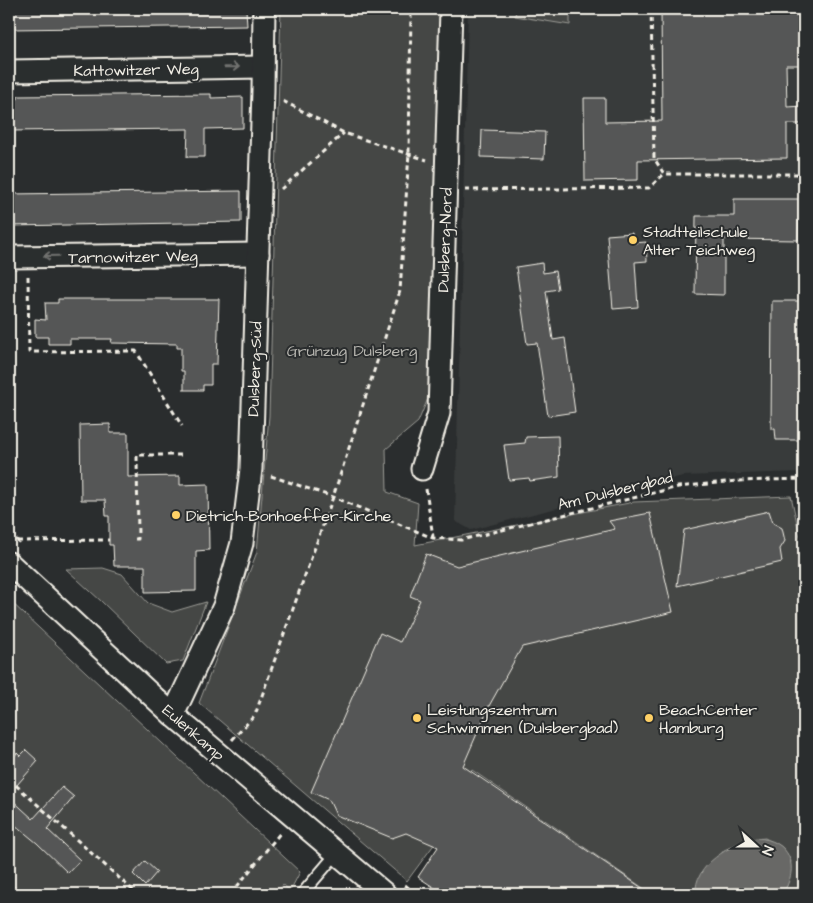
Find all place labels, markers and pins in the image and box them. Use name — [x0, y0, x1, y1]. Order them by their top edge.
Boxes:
place label: Stadtteilschule Alter Teichweg — [643, 221, 755, 262]
marker: Stadtteilschule Alter Teichweg — [627, 234, 639, 246]
place label: Dietrich-Bonhoeffer-Kirche — [186, 505, 392, 527]
marker: Dietrich-Bonhoeffer-Kirche — [170, 509, 182, 521]
place label: Leistungszentrum Schwimmen (Dulsbergbad) — [427, 699, 619, 740]
place label: BeachCenter Hamburg — [659, 699, 757, 740]
marker: Leistungszentrum Schwimmen (Dulsbergbad) — [411, 712, 423, 724]
marker: BeachCenter Hamburg — [643, 712, 655, 724]

